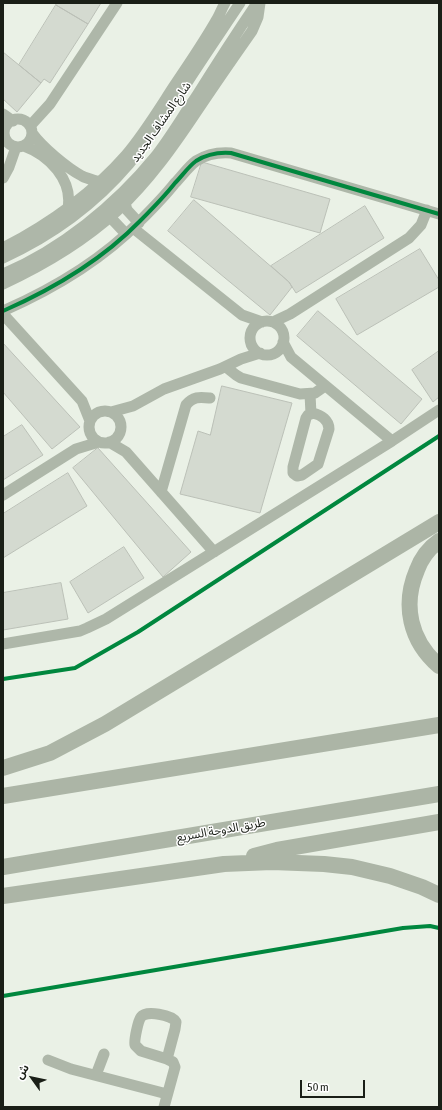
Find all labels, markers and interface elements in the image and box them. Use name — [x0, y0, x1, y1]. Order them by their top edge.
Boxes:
street label: شارع المشاف الجديد — [128, 79, 194, 165]
street label: طريق الدوحة السريع — [175, 815, 267, 845]
north arrow — [12, 1058, 52, 1098]
text: ش — [13, 1062, 31, 1081]
scale bar — [302, 1072, 367, 1098]
text: 50 m — [307, 1080, 329, 1094]

